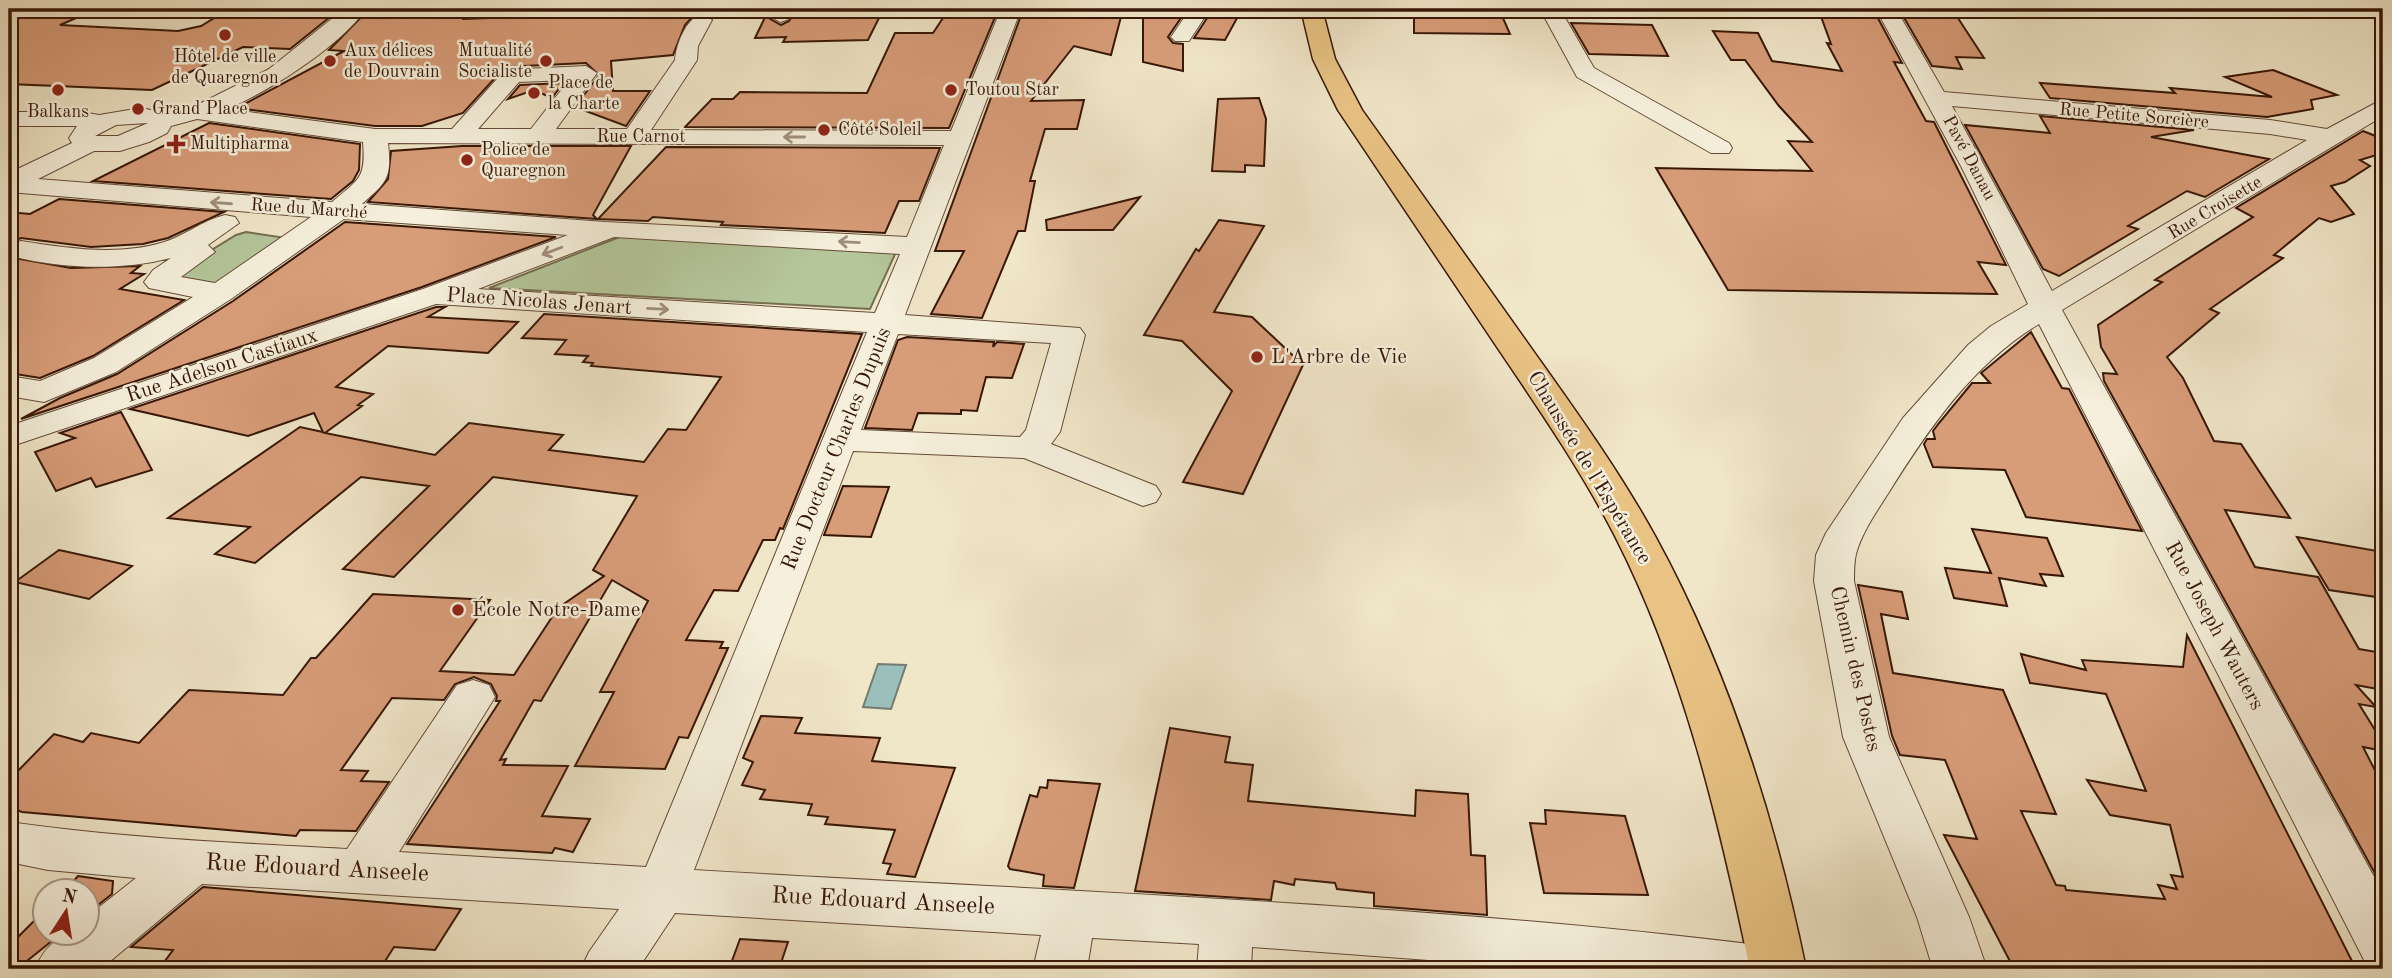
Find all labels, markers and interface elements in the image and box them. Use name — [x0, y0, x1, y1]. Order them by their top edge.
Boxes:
marker: Hôtel de ville de Quaregnon — [217, 27, 233, 43]
place label: Aux délices de Douvrain — [344, 42, 440, 81]
place label: Mutualité Socialiste — [458, 42, 532, 81]
place label: Hôtel de ville de Quaregnon — [171, 48, 279, 87]
marker: Aux délices de Douvrain — [322, 53, 338, 69]
marker: Mutualité Socialiste — [538, 53, 554, 69]
place label: Place de la Charte — [548, 74, 620, 113]
place label: Toutou Star — [965, 81, 1059, 99]
marker: Balkans — [50, 82, 66, 98]
marker: Toutou Star — [943, 82, 959, 98]
marker: Place de la Charte — [526, 85, 542, 101]
place label: Grand Place — [152, 100, 248, 118]
street label: Rue Petite Sorcière — [2058, 100, 2210, 132]
marker: Grand Place — [130, 101, 146, 117]
place label: Balkans — [27, 103, 89, 121]
street label: Pavé Danau — [1939, 113, 1999, 204]
place label: Côté Soleil — [838, 121, 922, 139]
marker: Côté Soleil — [816, 122, 832, 138]
street label: Rue Carnot — [596, 128, 686, 146]
one-way arrow — [783, 130, 806, 144]
place label: Multipharma — [190, 135, 289, 153]
marker: Multipharma — [168, 136, 184, 152]
place label: Police de Quaregnon — [481, 141, 566, 180]
marker: Police de Quaregnon — [459, 152, 475, 168]
street label: Rue Croisette — [2165, 173, 2265, 243]
one-way arrow — [210, 196, 233, 209]
street label: Rue du Marché — [250, 196, 368, 222]
one-way arrow — [838, 235, 861, 248]
one-way arrow — [542, 246, 564, 258]
street label: Place Nicolas Jenart — [445, 285, 633, 319]
one-way arrow — [646, 303, 669, 316]
street label: Rue Adelson Castiaux — [124, 325, 320, 407]
street label: Rue Docteur Charles Dupuis — [779, 325, 895, 573]
place label: L'Arbre de Vie — [1271, 347, 1407, 368]
marker: L'Arbre de Vie — [1249, 349, 1265, 365]
street label: Chaussée de l'Espérance — [1523, 368, 1655, 568]
street label: Rue Joseph Wauters — [2161, 538, 2267, 714]
street label: Chemin des Postes — [1826, 584, 1884, 754]
place label: École Notre-Dame — [472, 596, 640, 621]
marker: École Notre-Dame — [450, 602, 466, 618]
street label: Rue Edouard Anseele — [205, 851, 429, 887]
north arrow — [32, 876, 102, 946]
street label: Rue Edouard Anseele — [771, 884, 995, 920]
text: N — [60, 887, 79, 909]

